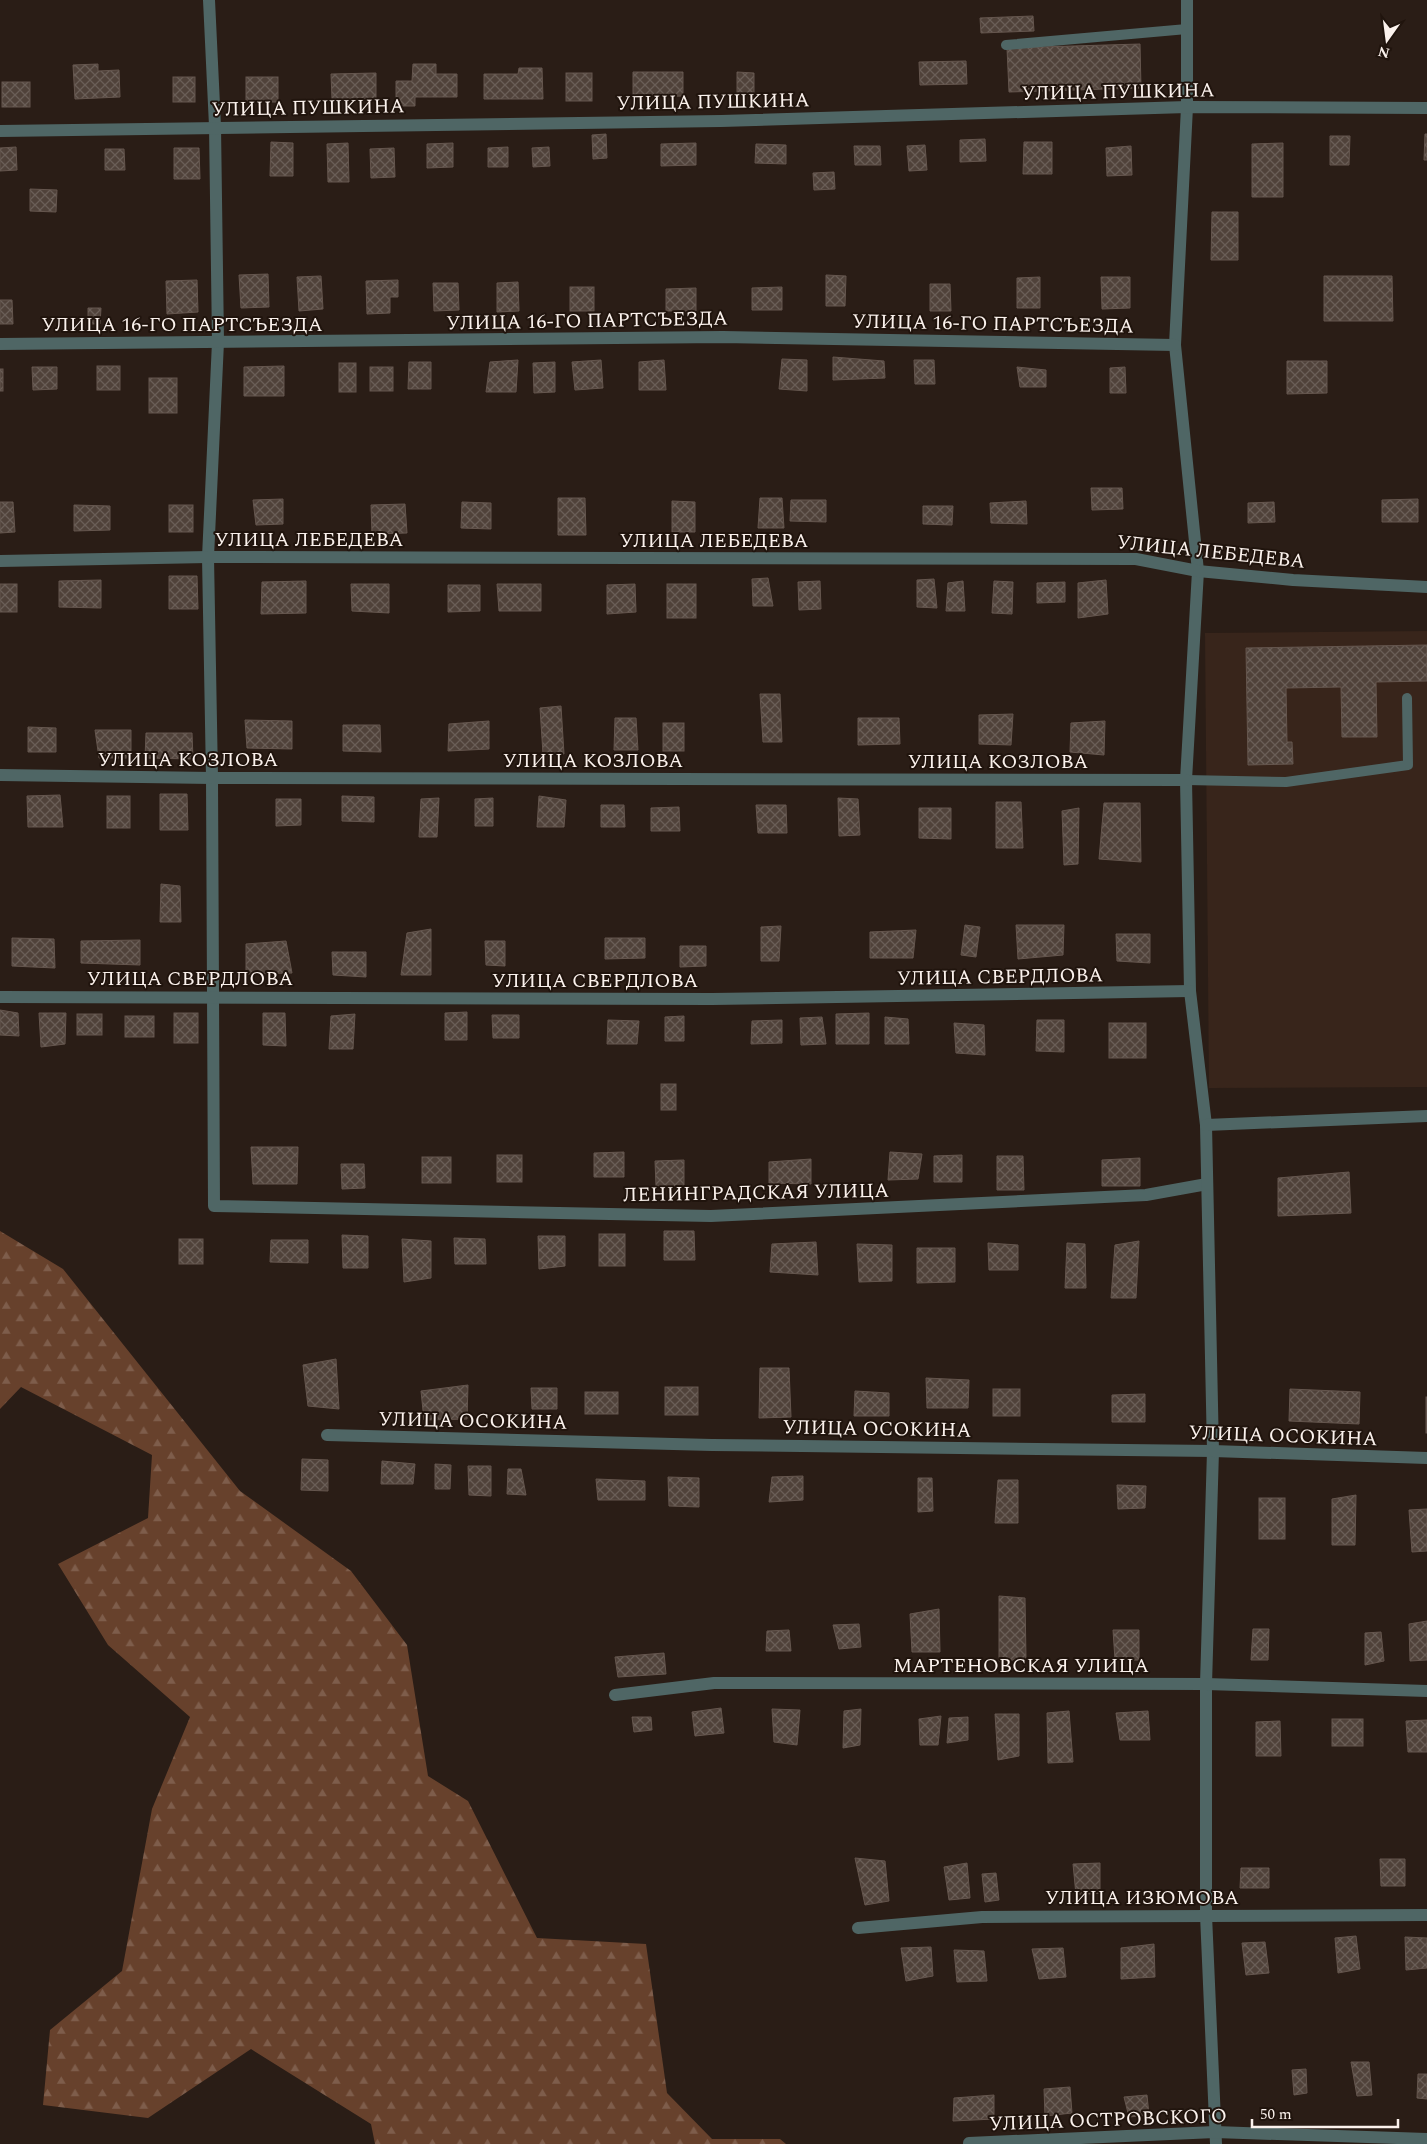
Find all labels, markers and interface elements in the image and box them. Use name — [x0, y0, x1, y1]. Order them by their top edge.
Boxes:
north arrow — [1362, 15, 1412, 65]
text: N — [1376, 41, 1392, 64]
street label: УЛИЦА ПУШКИНА — [1021, 75, 1215, 109]
street label: УЛИЦА ПУШКИНА — [616, 85, 810, 119]
street label: УЛИЦА ПУШКИНА — [211, 91, 405, 125]
street label: УЛИЦА 16-ГО ПАРТСЪЕЗДА — [446, 304, 728, 338]
street label: УЛИЦА 16-ГО ПАРТСЪЕЗДА — [852, 307, 1134, 341]
street label: УЛИЦА 16-ГО ПАРТСЪЕЗДА — [41, 310, 323, 340]
street label: УЛИЦА ЛЕБЕДЕВА — [214, 525, 404, 555]
street label: УЛИЦА ЛЕБЕДЕВА — [619, 526, 809, 556]
street label: УЛИЦА ЛЕБЕДЕВА — [1115, 527, 1307, 577]
street label: УЛИЦА КОЗЛОВА — [98, 745, 278, 775]
street label: УЛИЦА КОЗЛОВА — [503, 746, 683, 776]
street label: УЛИЦА КОЗЛОВА — [908, 747, 1088, 777]
street label: УЛИЦА СВЕРДЛОВА — [897, 960, 1103, 994]
street label: УЛИЦА СВЕРДЛОВА — [87, 964, 293, 994]
street label: УЛИЦА СВЕРДЛОВА — [492, 966, 698, 996]
street label: ЛЕНИНГРАДСКАЯ УЛИЦА — [623, 1176, 889, 1210]
street label: УЛИЦА ОСОКИНА — [378, 1404, 568, 1438]
street label: УЛИЦА ОСОКИНА — [782, 1412, 972, 1446]
street label: УЛИЦА ОСОКИНА — [1188, 1418, 1378, 1454]
street label: МАРТЕНОВСКАЯ УЛИЦА — [893, 1651, 1149, 1681]
street label: УЛИЦА ИЗЮМОВА — [1045, 1883, 1239, 1913]
scale bar — [1252, 2096, 1398, 2128]
street label: УЛИЦА ОСТРОВСКОГО — [989, 2101, 1228, 2139]
text: 50 m — [1260, 2103, 1292, 2126]

